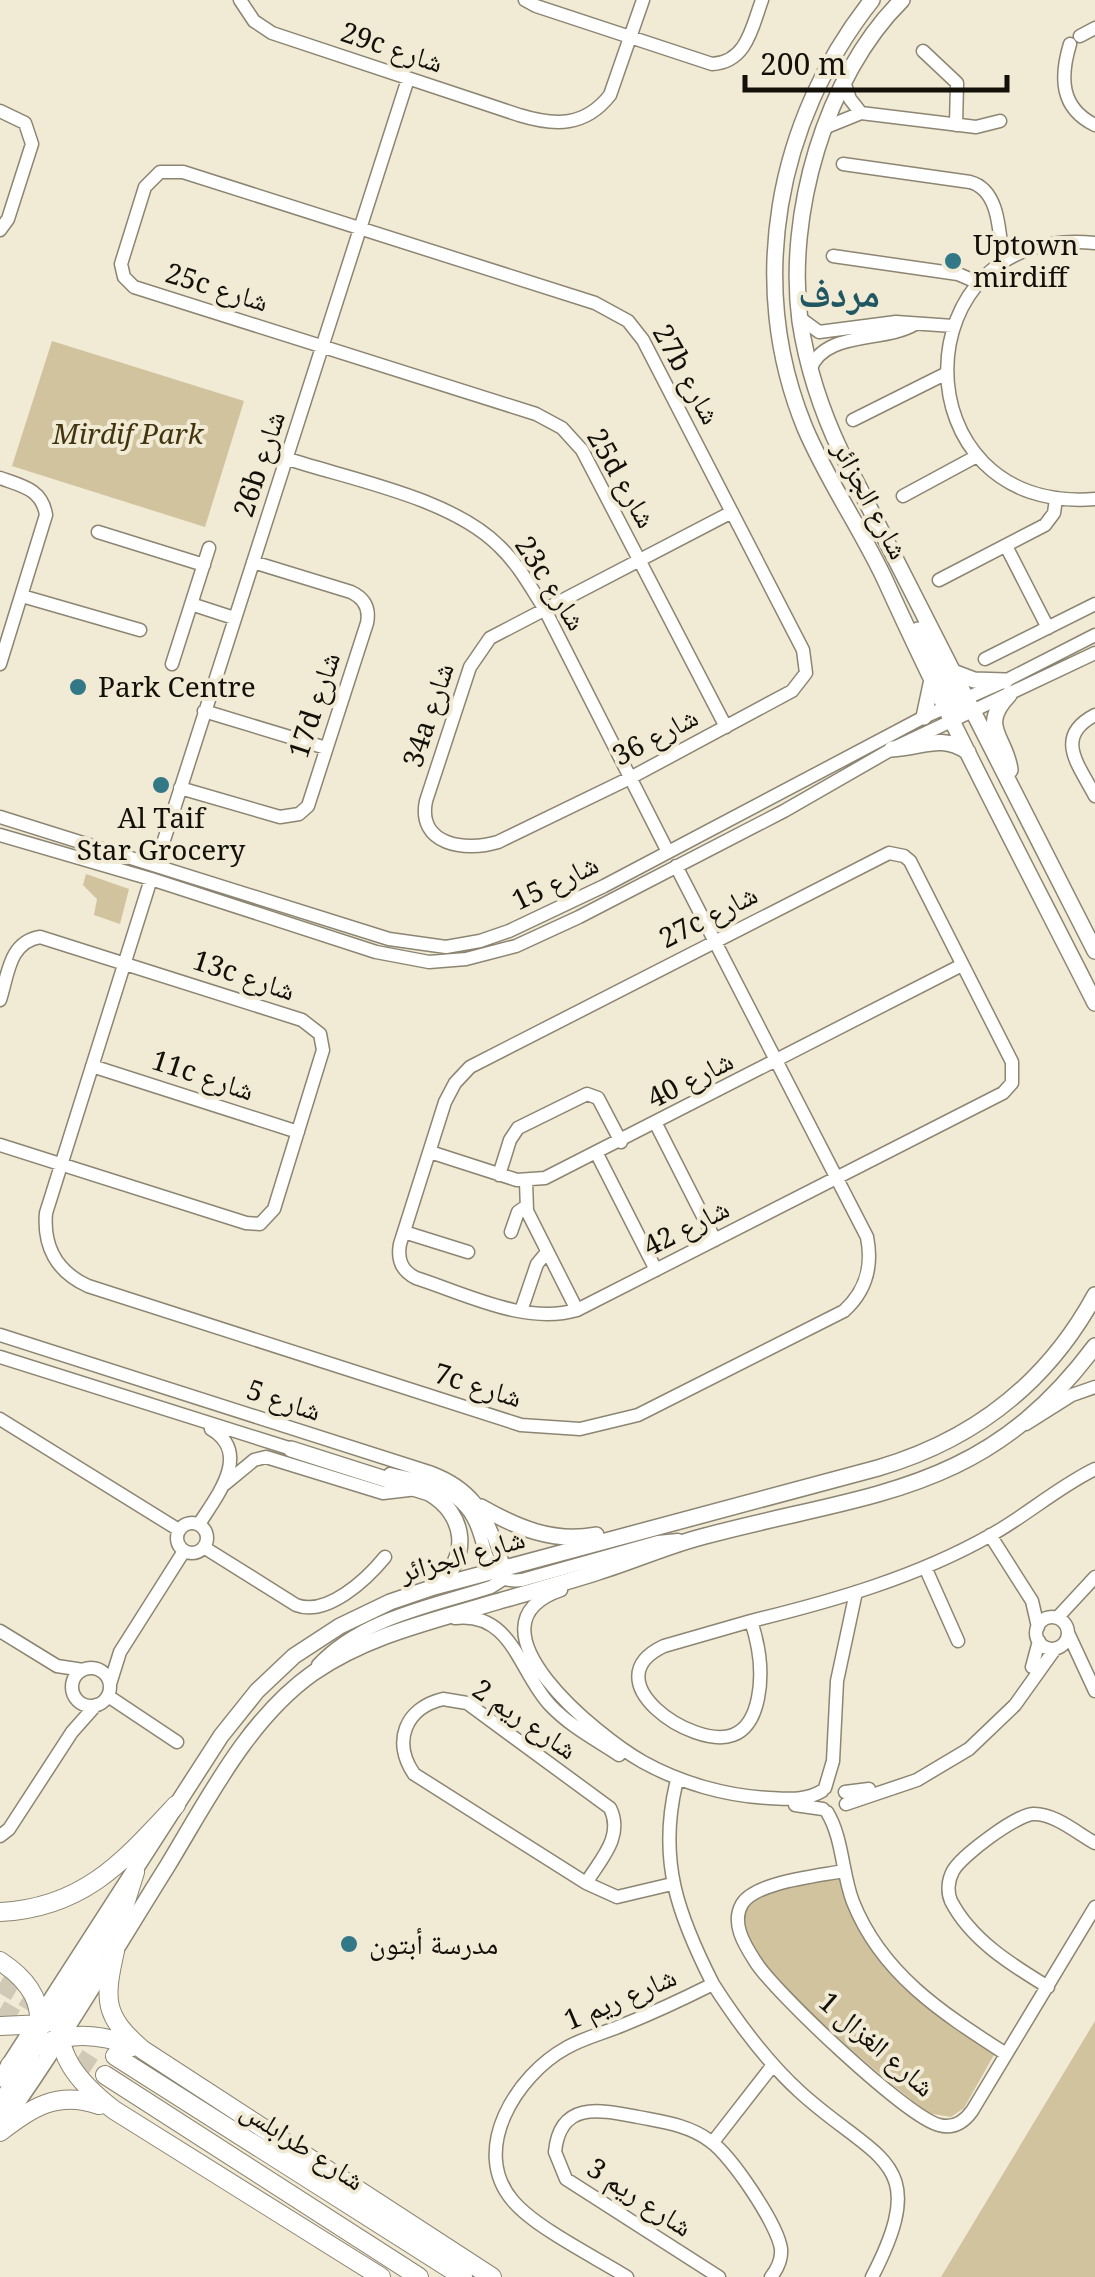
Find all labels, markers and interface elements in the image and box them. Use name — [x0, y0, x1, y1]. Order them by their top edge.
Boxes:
street label: 29c شارع — [336, 12, 448, 80]
scale bar — [745, 30, 1008, 92]
text: 200 m — [760, 43, 846, 84]
place label: Uptown mirdiff — [973, 225, 1078, 295]
marker: Uptown mirdiff — [942, 250, 964, 272]
street label: 25c شارع — [161, 252, 273, 320]
district label: مردف — [798, 266, 880, 318]
street label: 27b شارع — [645, 317, 731, 430]
street label: 26b شارع — [223, 406, 293, 521]
park label: Mirdif Park — [52, 414, 204, 452]
street label: 25d شارع — [579, 421, 667, 534]
street label: شارع الجزائر — [824, 433, 919, 565]
street label: 23c شارع — [507, 528, 597, 637]
street label: 17d شارع — [278, 647, 348, 762]
street label: 34a شارع — [392, 658, 462, 772]
place label: Park Centre — [98, 667, 256, 705]
marker: Park Centre — [67, 676, 89, 698]
street label: شارع 36 — [605, 697, 704, 773]
marker: Al Taif Star Grocery — [150, 774, 172, 796]
place label: Al Taif Star Grocery — [77, 798, 245, 868]
street label: شارع 15 — [505, 844, 604, 918]
street label: 27c شارع — [652, 874, 763, 956]
street label: 13c شارع — [188, 940, 300, 1008]
street label: 11c شارع — [147, 1040, 259, 1108]
street label: شارع 40 — [640, 1040, 739, 1116]
street label: شارع 42 — [636, 1188, 735, 1264]
street label: 7c شارع — [430, 1353, 527, 1415]
street label: شارع 5 — [242, 1369, 326, 1429]
street label: شارع الجزائر — [394, 1518, 529, 1590]
street label: شارع ريم 2 — [465, 1669, 585, 1768]
place label: مدرسة أبتون — [369, 1924, 498, 1962]
marker: مدرسة أبتون — [338, 1933, 360, 1955]
street label: شارع ريم 1 — [558, 1956, 682, 2039]
street label: شارع الغزال 1 — [812, 1982, 944, 2104]
street label: شارع طرابلس — [234, 2090, 373, 2198]
street label: شارع ريم 3 — [580, 2148, 701, 2245]

